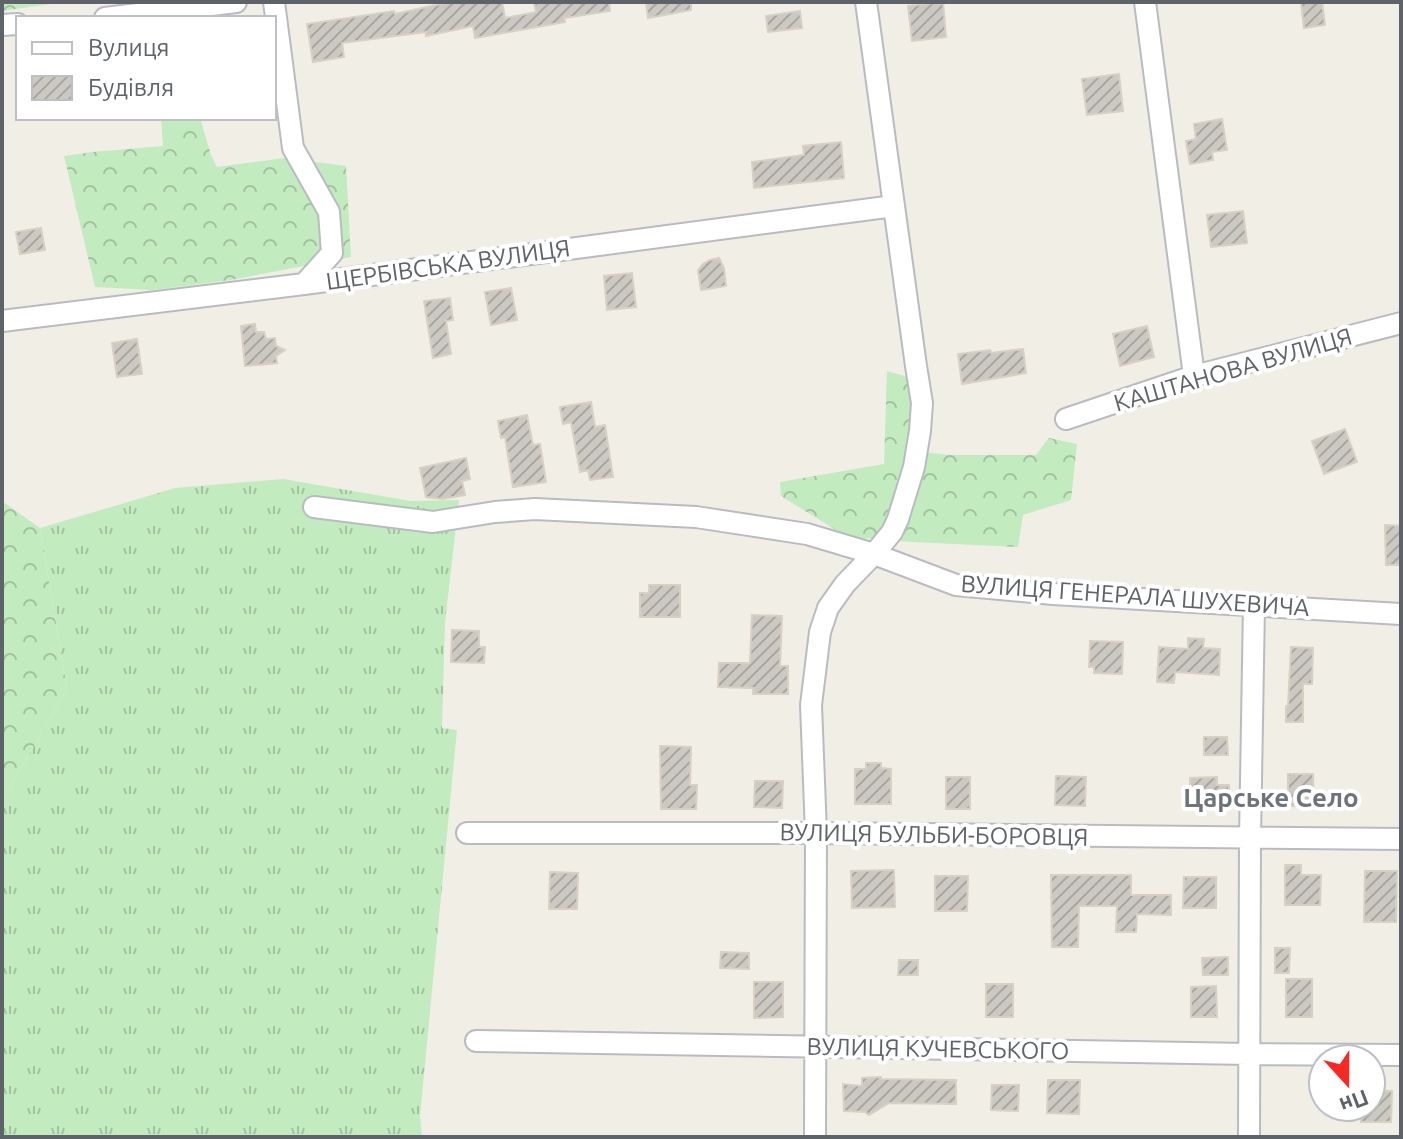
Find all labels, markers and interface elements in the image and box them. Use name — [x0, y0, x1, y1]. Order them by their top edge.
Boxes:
legend — [16, 16, 276, 120]
text: Вулиця — [88, 34, 170, 61]
text: Будівля — [88, 74, 174, 101]
street label: ЩЕРБІВСЬКА ВУЛИЦЯ — [324, 234, 572, 295]
street label: КАШТАНОВА ВУЛИЦЯ — [1111, 323, 1355, 416]
street label: ВУЛИЦЯ ГЕНЕРАЛА ШУХЕВИЧА — [960, 570, 1311, 621]
district label: Царське Село — [1183, 783, 1359, 812]
street label: ВУЛИЦЯ БУЛЬБИ-БОРОВЦЯ — [779, 818, 1089, 851]
street label: ВУЛИЦЯ КУЧЕВСЬКОГО — [806, 1033, 1070, 1064]
north arrow — [1307, 1043, 1387, 1123]
text: Пн — [1336, 1085, 1372, 1119]

